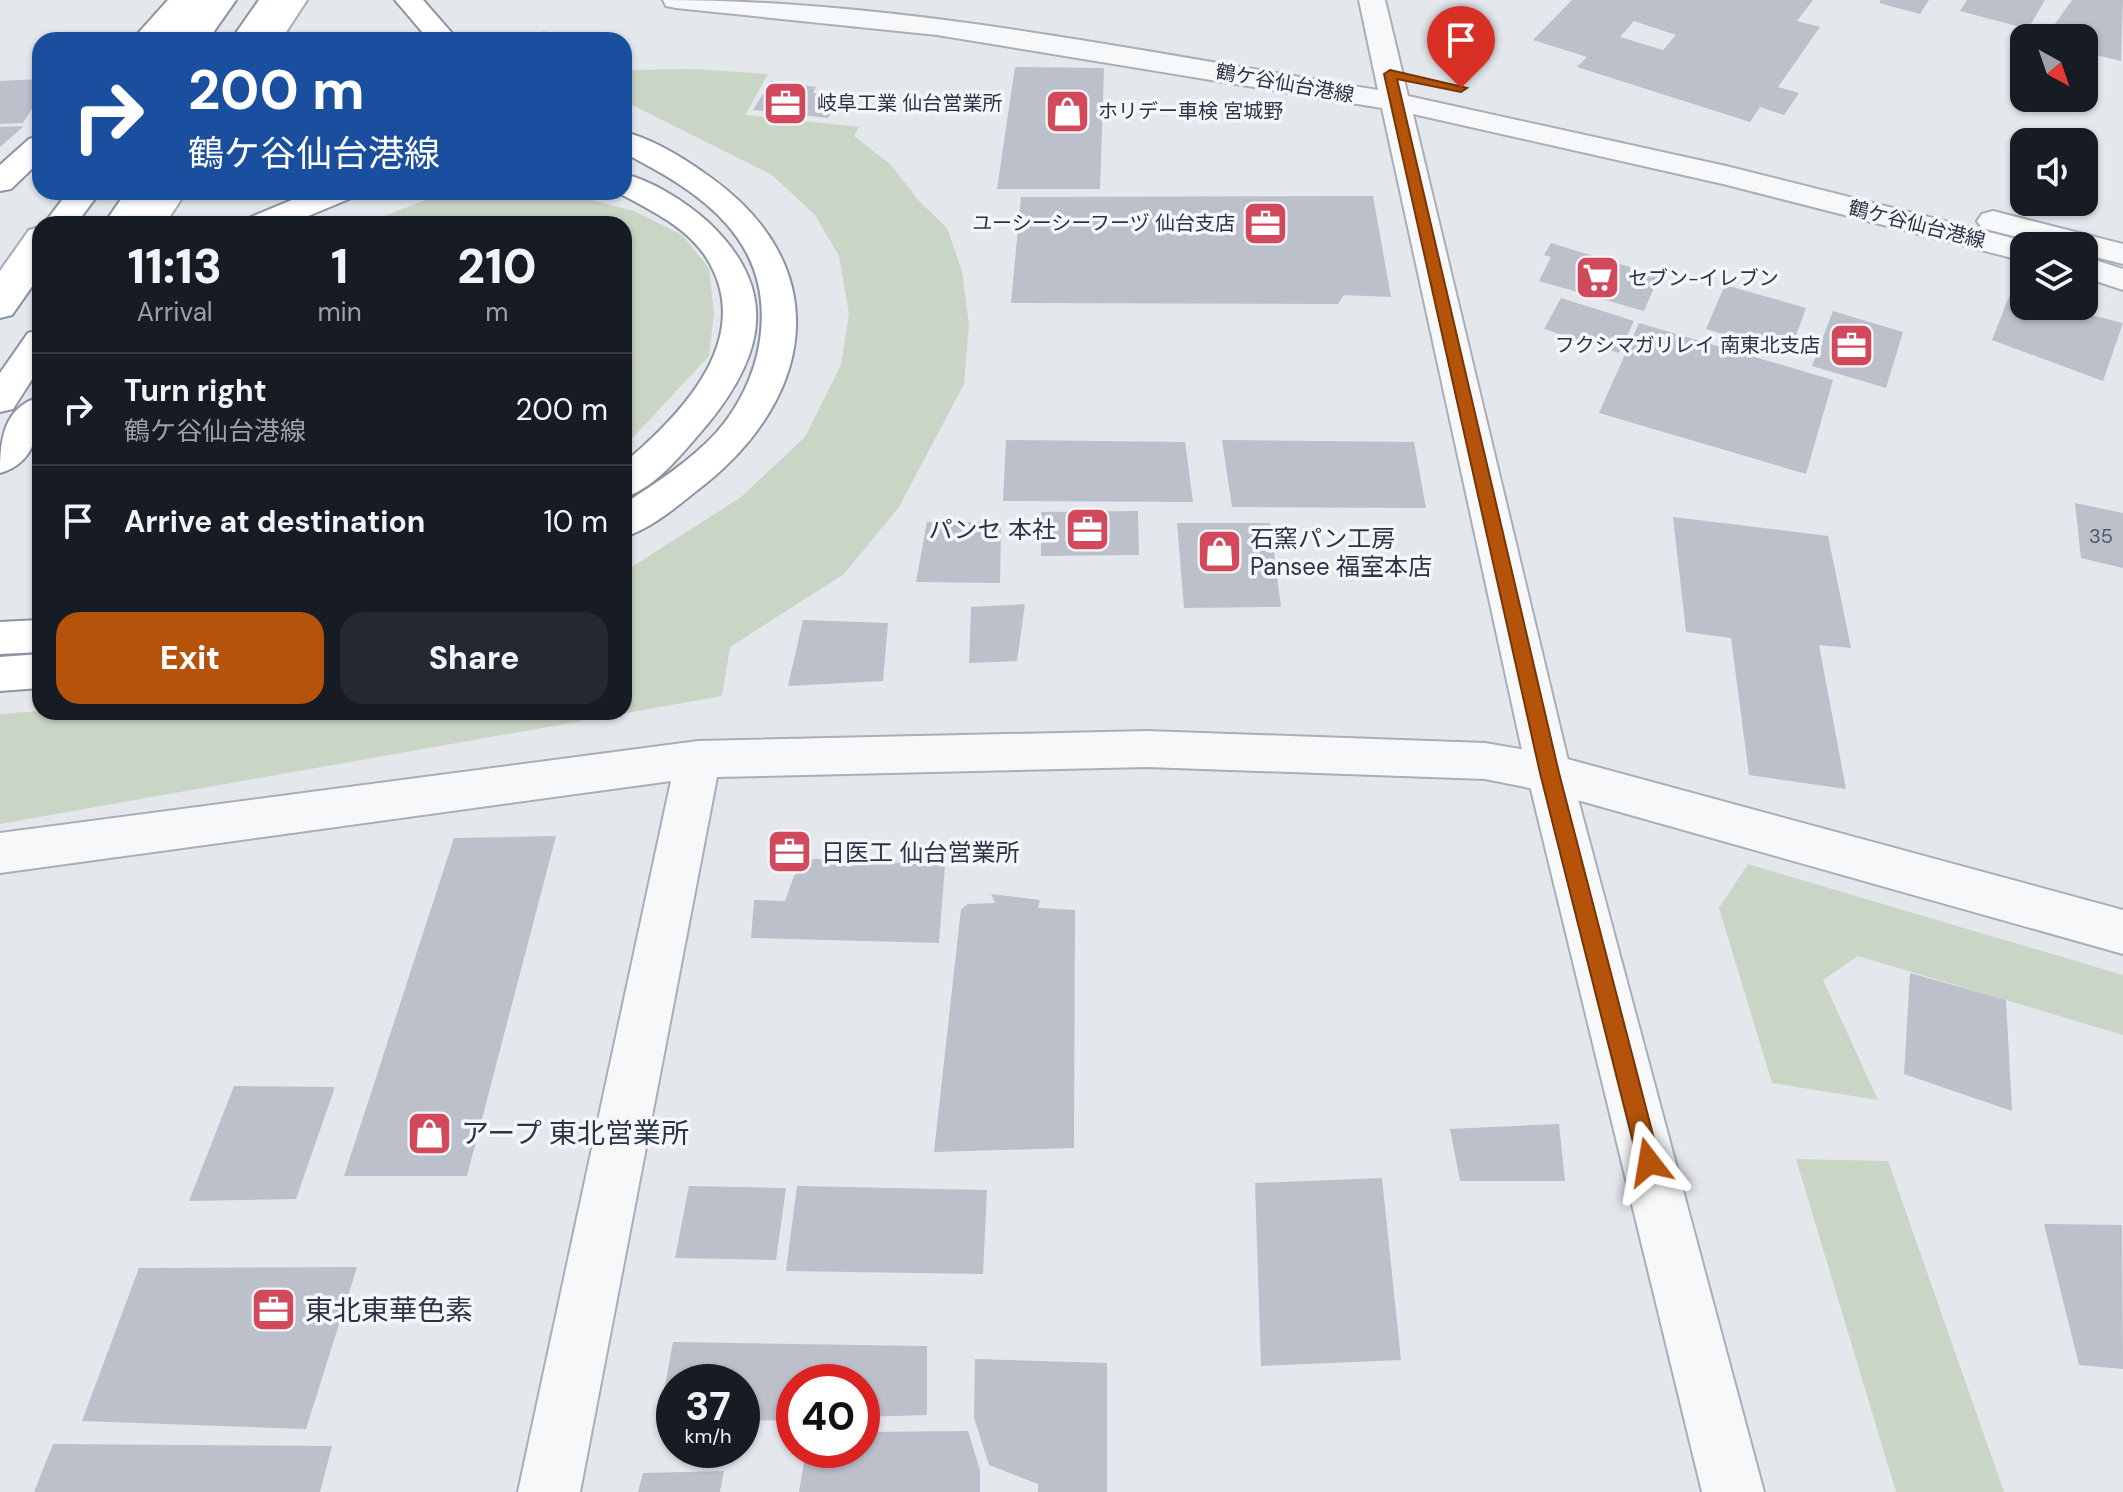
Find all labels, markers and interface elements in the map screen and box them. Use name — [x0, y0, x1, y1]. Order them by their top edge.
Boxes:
pin — [1427, 6, 1495, 88]
icon: arrive — [1439, 18, 1483, 62]
north arrow — [2010, 24, 2098, 112]
map controls — [2010, 24, 2098, 320]
text: 200 m — [188, 53, 365, 126]
street label: 鶴ケ谷仙台港線 — [1214, 58, 1356, 108]
icon: right — [56, 64, 160, 168]
office icon: 岐阜工業 仙台営業所 — [762, 79, 810, 127]
shop icon: ホリデー車検 宮城野 — [1043, 87, 1091, 135]
place label: 岐阜工業 仙台営業所 — [817, 90, 1002, 116]
place label: ホリデー車検 宮城野 — [1098, 98, 1283, 124]
button: sound — [2010, 128, 2098, 216]
text: 鶴ケ谷仙台港線 — [188, 130, 440, 177]
street label: 鶴ケ谷仙台港線 — [1846, 194, 1988, 254]
office icon: ユーシーシーフーヅ 仙台支店 — [1242, 199, 1290, 247]
place label: ユーシーシーフーヅ 仙台支店 — [972, 210, 1235, 236]
button: layers — [2010, 232, 2098, 320]
text: 11:13 — [127, 235, 222, 298]
text: 1 — [331, 235, 348, 298]
text: 210 — [457, 235, 537, 298]
supermarket icon: セブン-イレブン — [1573, 254, 1621, 302]
place label: セブン-イレブン — [1628, 265, 1779, 291]
text: Arrival — [137, 295, 213, 329]
text: min — [317, 295, 362, 329]
text: m — [485, 295, 508, 329]
office icon: フクシマガリレイ 南東北支店 — [1827, 321, 1875, 369]
place label: フクシマガリレイ 南東北支店 — [1555, 332, 1820, 358]
text: Turn right — [124, 371, 267, 410]
icon: right — [56, 387, 100, 431]
text: 200 m — [515, 390, 608, 429]
text: 鶴ケ谷仙台港線 — [124, 414, 306, 448]
icon: arrive — [56, 499, 100, 543]
text: Arrive at destination — [124, 502, 425, 541]
text: 10 m — [543, 502, 608, 541]
office icon: パンセ 本社 — [1063, 505, 1111, 553]
place label: パンセ 本社 — [928, 514, 1056, 545]
place label: 石窯パン工房 Pansee 福室本店 — [1250, 523, 1432, 582]
house number: 35 — [2089, 523, 2113, 549]
shop icon: 石窯パン工房 Pansee 福室本店 — [1195, 528, 1243, 576]
button: Exit — [56, 612, 324, 704]
button: Share — [340, 612, 608, 704]
office icon: 日医工 仙台営業所 — [766, 828, 814, 876]
place label: 日医工 仙台営業所 — [821, 837, 1019, 868]
shop icon: アープ 東北営業所 — [406, 1109, 454, 1157]
place label: アープ 東北営業所 — [461, 1115, 689, 1152]
position arrow — [1607, 1120, 1691, 1204]
office icon: 東北東華色素 — [250, 1286, 298, 1334]
place label: 東北東華色素 — [305, 1292, 473, 1329]
speed limit sign: 40 — [776, 1364, 880, 1468]
text: 37 — [685, 1380, 731, 1432]
text: km/h — [684, 1423, 732, 1449]

